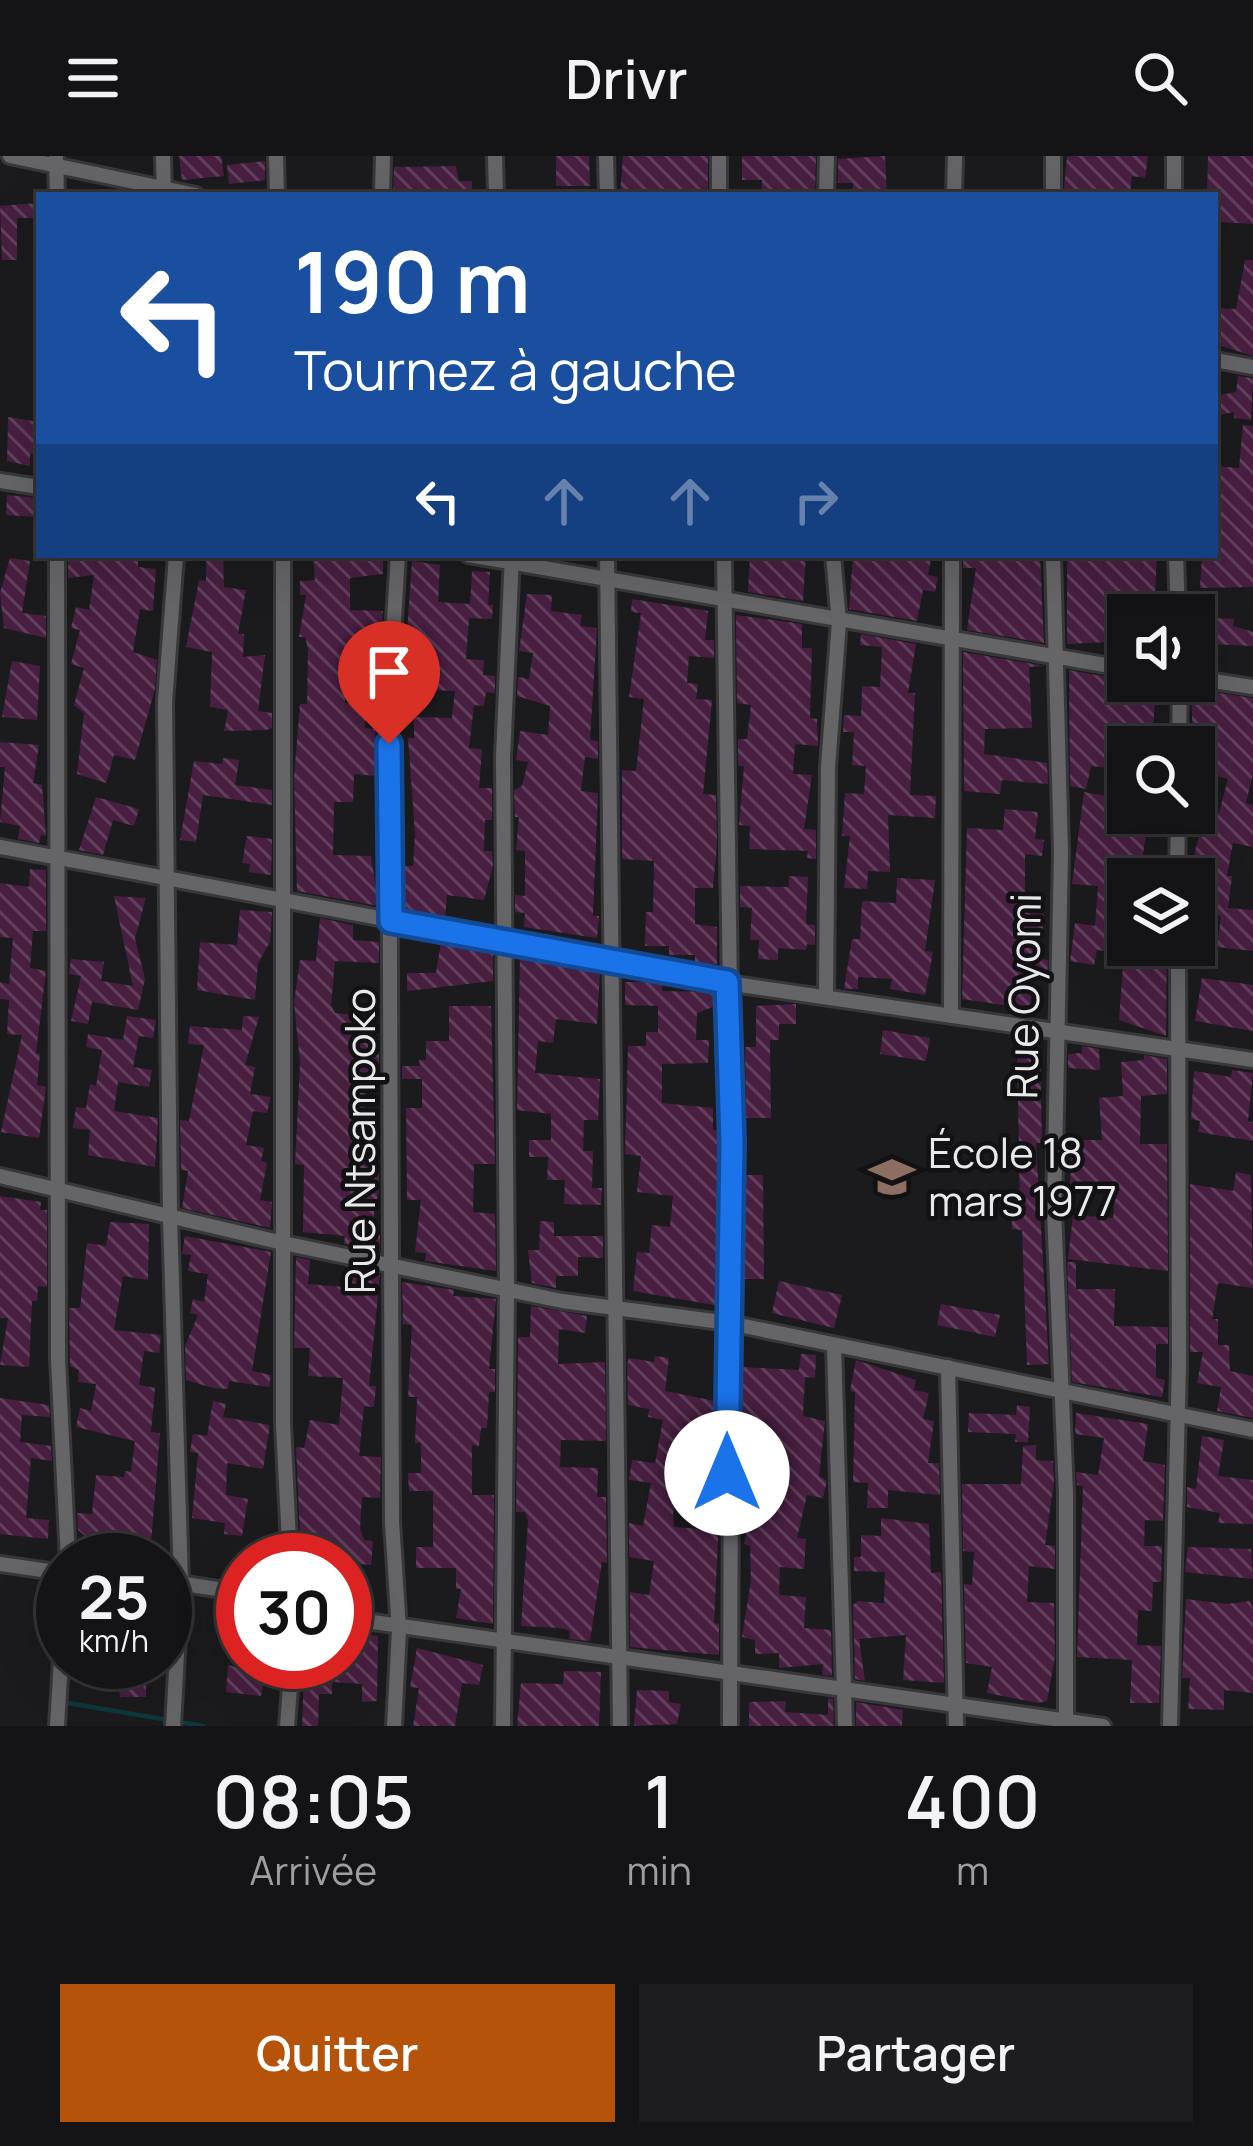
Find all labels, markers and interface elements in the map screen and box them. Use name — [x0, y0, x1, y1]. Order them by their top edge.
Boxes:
text: Drivr — [565, 41, 688, 115]
icon: menu — [60, 45, 126, 111]
icon: search — [1127, 45, 1193, 111]
text: 190 m — [294, 223, 531, 338]
icon: left — [96, 240, 252, 396]
text: Tournez à gauche — [294, 332, 737, 406]
icon: left — [405, 468, 471, 534]
icon: ahead — [531, 468, 597, 534]
icon: ahead — [657, 468, 723, 534]
icon: right — [783, 468, 849, 534]
map controls — [1107, 594, 1215, 966]
button: sound — [1107, 594, 1215, 702]
pin — [338, 621, 440, 744]
icon: arrive — [356, 639, 422, 705]
button: search — [1107, 726, 1215, 834]
button: layers — [1107, 858, 1215, 966]
street label: Rue Oyomi — [992, 892, 1054, 1100]
street label: Rue Ntsampoko — [330, 988, 388, 1294]
place label: École 18 mars 1977 — [928, 1123, 1117, 1229]
school or university icon: École 18 mars 1977 — [867, 1152, 917, 1202]
position arrow — [664, 1410, 790, 1536]
speed limit sign: 30 — [216, 1533, 372, 1689]
text: 25 — [79, 1555, 149, 1637]
text: km/h — [79, 1620, 149, 1661]
text: 08:05 — [213, 1751, 414, 1850]
text: 1 — [644, 1751, 674, 1850]
text: 400 — [905, 1751, 1040, 1850]
text: Arrivée — [250, 1843, 377, 1897]
text: min — [627, 1843, 692, 1897]
text: m — [956, 1843, 989, 1897]
button: Quitter — [60, 1984, 615, 2122]
button: Partager — [639, 1984, 1193, 2122]

